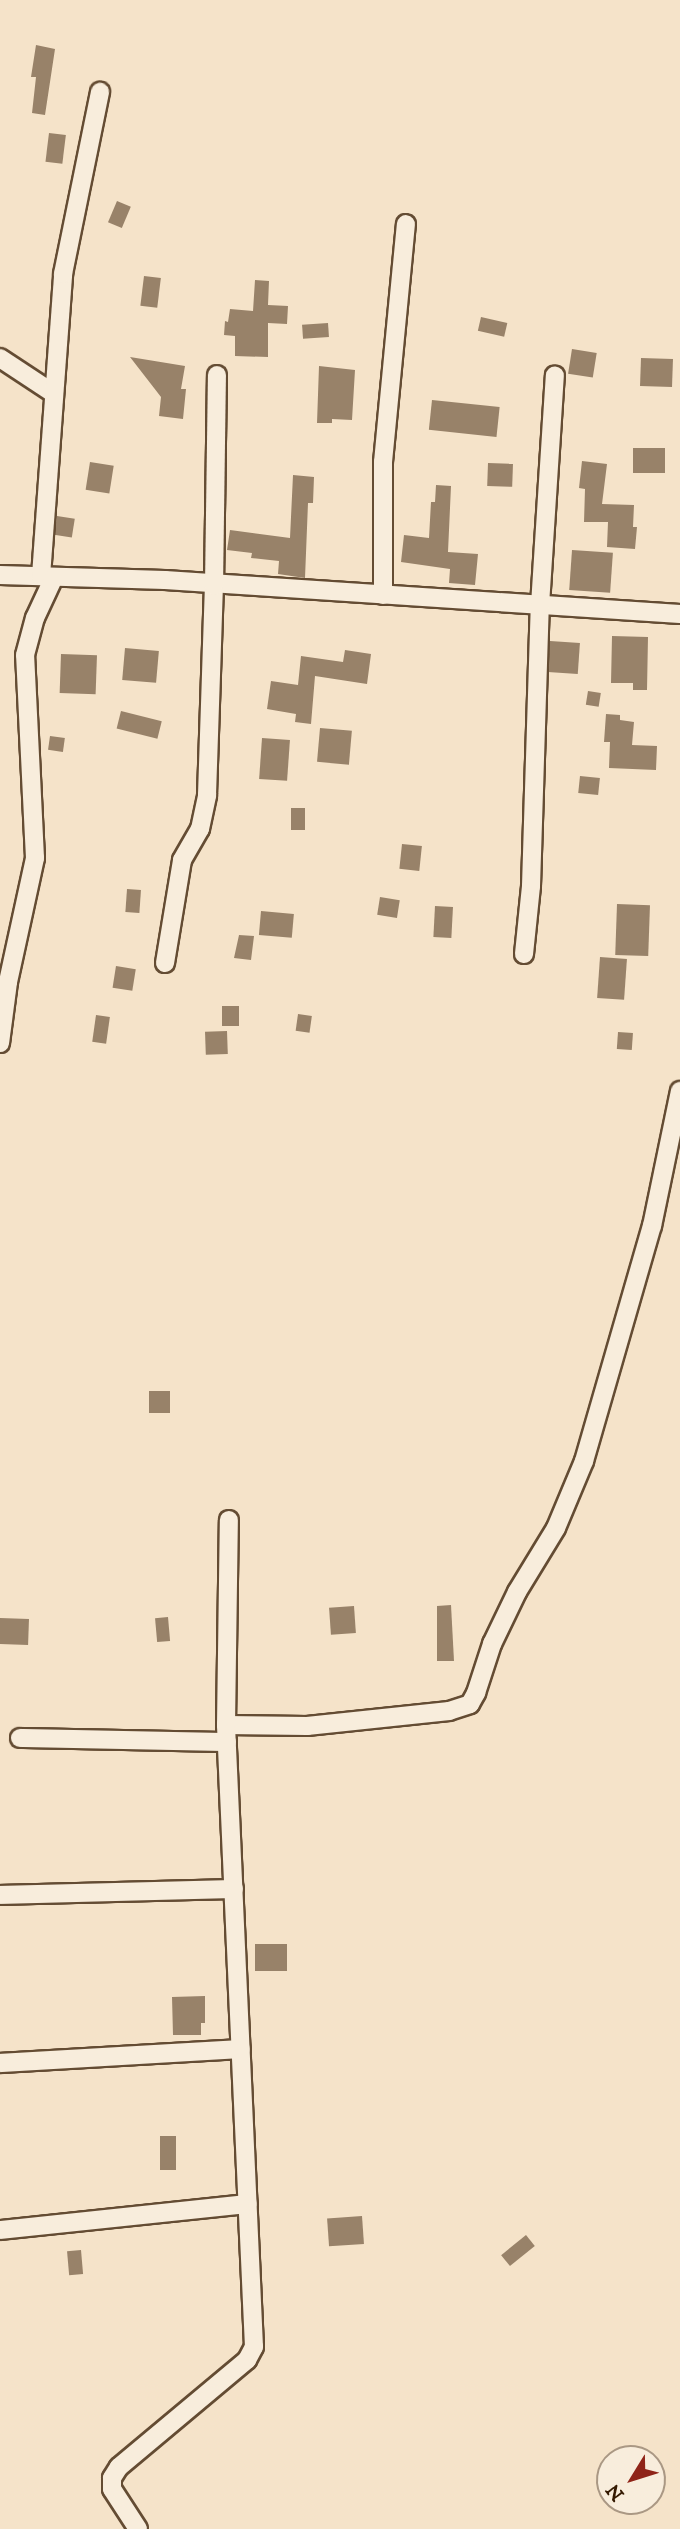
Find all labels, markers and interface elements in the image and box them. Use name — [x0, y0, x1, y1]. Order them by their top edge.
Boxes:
north arrow — [596, 2445, 666, 2515]
text: N — [602, 2479, 630, 2505]

